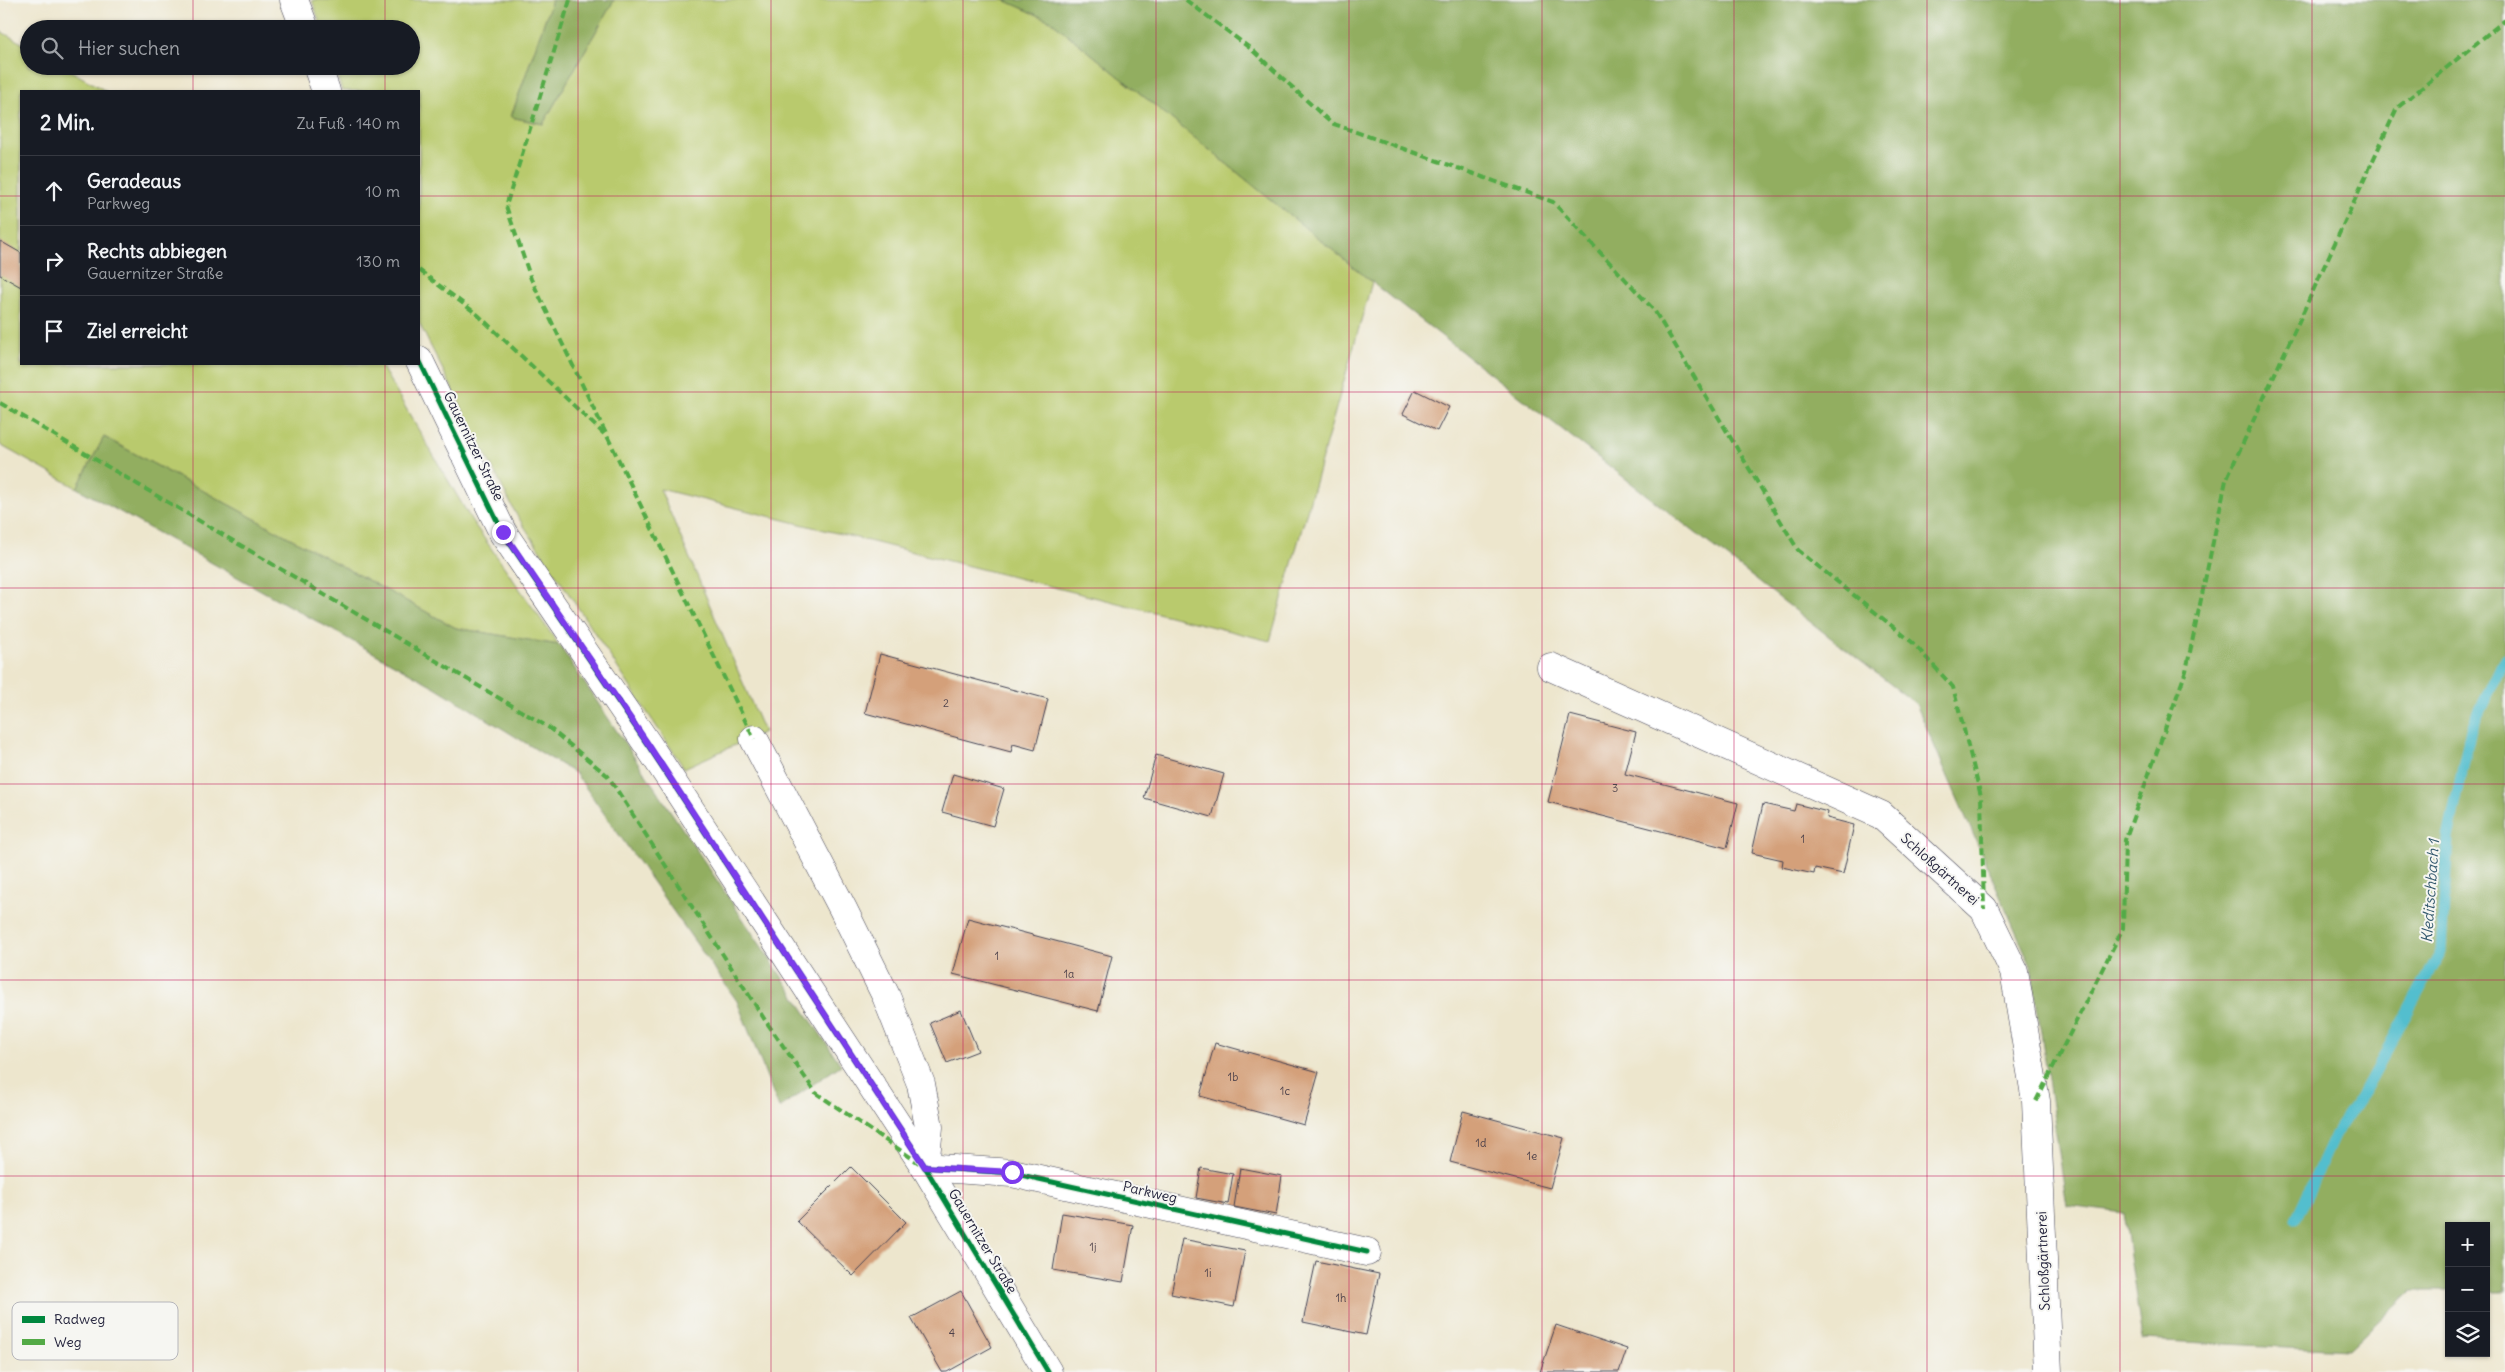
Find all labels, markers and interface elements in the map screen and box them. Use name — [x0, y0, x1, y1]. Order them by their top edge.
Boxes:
search box — [20, 20, 420, 75]
icon: search — [38, 34, 66, 62]
text: Hier suchen — [78, 36, 180, 60]
text: 2 Min. — [40, 109, 95, 136]
text: Zu Fuß · 140 m — [296, 113, 400, 133]
text: Geradeaus — [87, 169, 181, 193]
icon: ahead — [40, 177, 68, 205]
text: 10 m — [365, 181, 400, 201]
text: Parkweg — [87, 193, 150, 213]
text: Rechts abbiegen — [87, 239, 227, 263]
icon: right — [40, 247, 68, 275]
text: 130 m — [356, 251, 400, 271]
text: Gauernitzer Straße — [87, 263, 223, 283]
icon: arrive — [40, 317, 68, 345]
text: Ziel erreicht — [87, 319, 188, 343]
street label: Gauernitzer Straße — [440, 388, 508, 504]
route end — [492, 521, 515, 544]
house number: 2 — [943, 696, 949, 710]
house number: 3 — [1612, 781, 1618, 795]
street label: Schloßgärtnerei — [1897, 829, 1983, 909]
house number: 1 — [1801, 832, 1805, 846]
water label: Kleditschbach 1 — [2417, 837, 2443, 943]
house number: 1 — [995, 949, 999, 963]
house number: 1a — [1064, 967, 1074, 981]
house number: 1b — [1228, 1070, 1238, 1084]
house number: 1c — [1280, 1084, 1290, 1098]
house number: 1d — [1476, 1136, 1487, 1150]
house number: 1e — [1527, 1149, 1537, 1163]
route start — [1001, 1161, 1024, 1184]
street label: Parkweg — [1121, 1177, 1179, 1207]
street label: Gauernitzer Straße — [945, 1185, 1021, 1297]
street label: Schloßgärtnerei — [2032, 1211, 2054, 1311]
map controls — [2445, 1222, 2490, 1357]
button: + — [2445, 1222, 2490, 1267]
house number: 1j — [1090, 1240, 1096, 1254]
house number: 1i — [1205, 1266, 1211, 1280]
button: − — [2445, 1267, 2490, 1312]
house number: 1h — [1336, 1291, 1346, 1305]
legend — [12, 1302, 178, 1360]
text: Radweg — [54, 1310, 105, 1328]
button: layers — [2445, 1312, 2490, 1357]
house number: 4 — [949, 1326, 955, 1340]
text: Weg — [54, 1333, 82, 1351]

